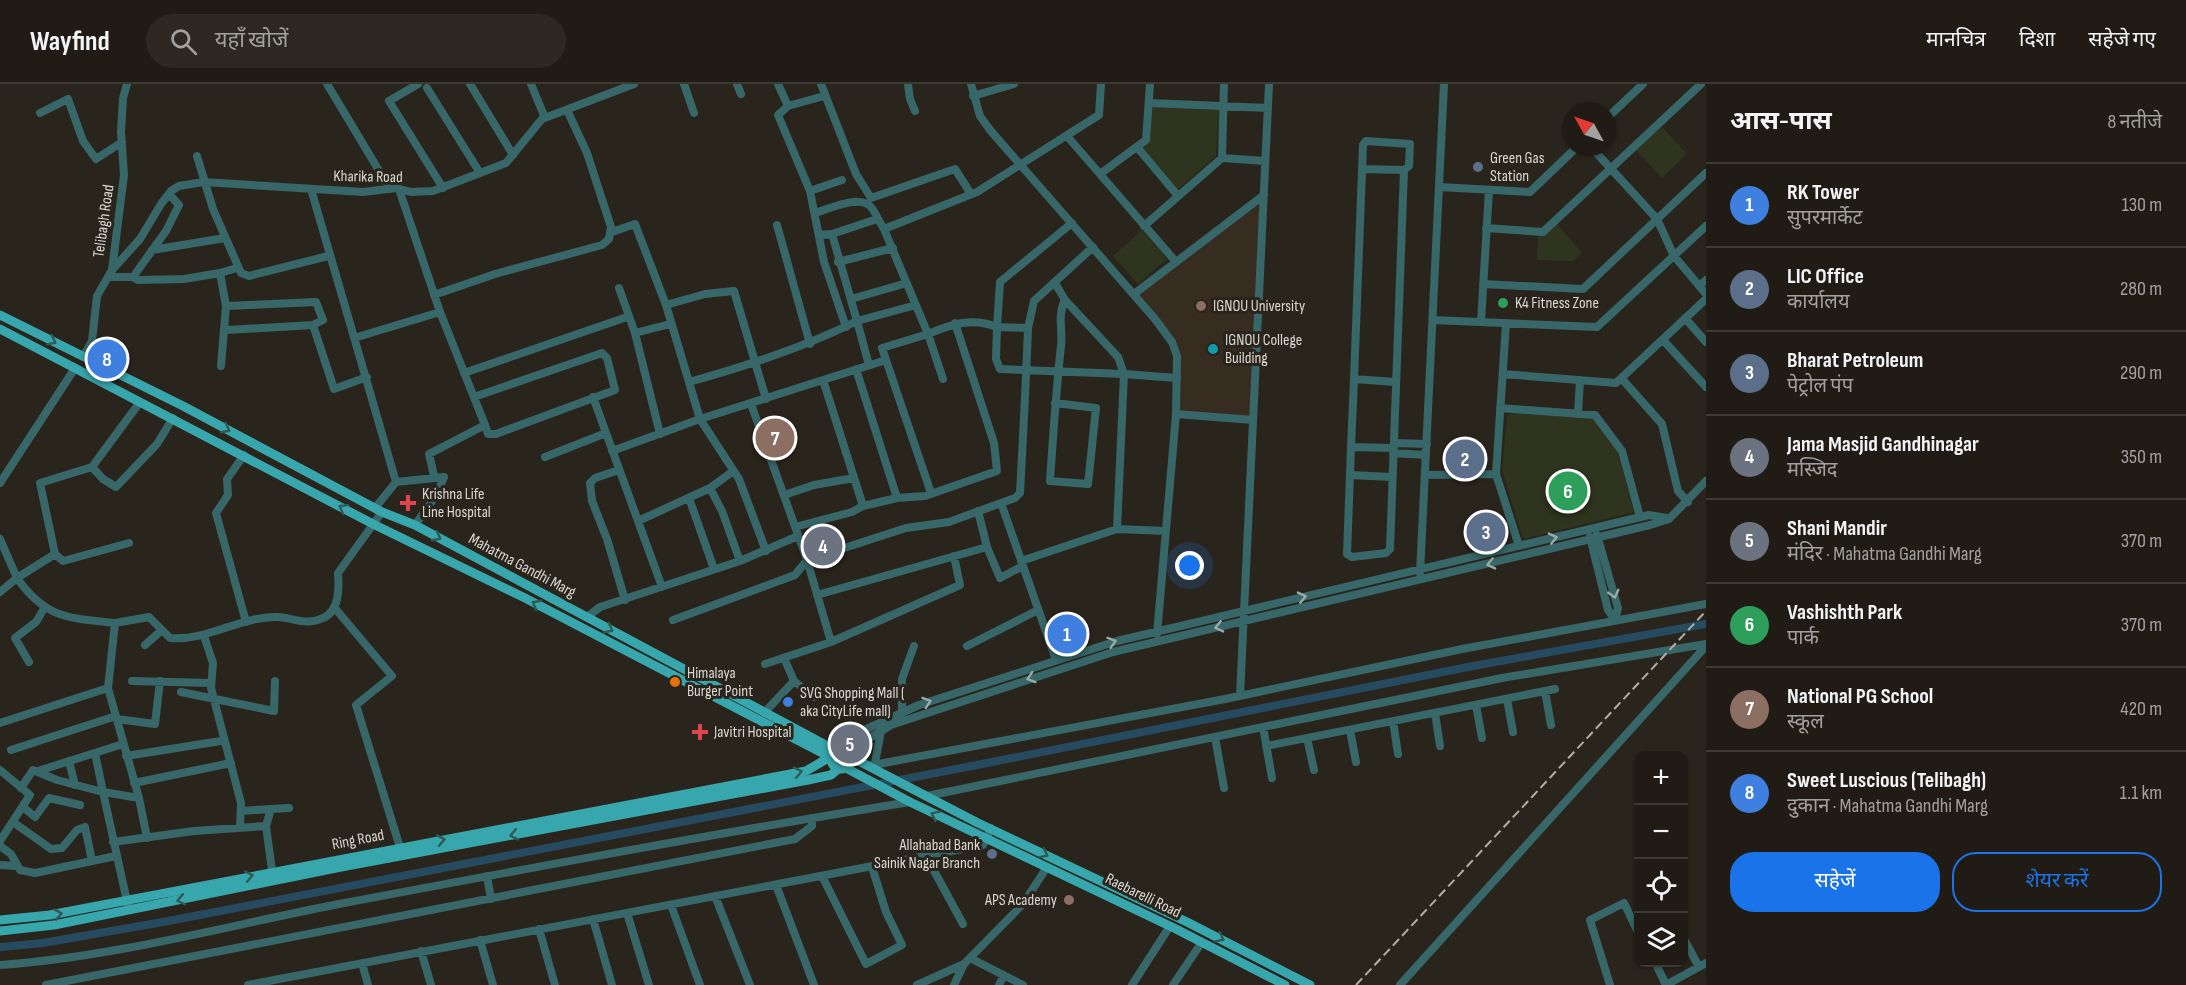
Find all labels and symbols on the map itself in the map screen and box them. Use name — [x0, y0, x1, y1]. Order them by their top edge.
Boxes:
north arrow — [1562, 102, 1616, 156]
place label: Green Gas Station — [1490, 149, 1545, 186]
marker: Green Gas Station — [1471, 160, 1485, 174]
street label: Kharika Road — [333, 167, 403, 187]
street label: Telibagh Road — [89, 183, 119, 259]
place label: K4 Fitness Zone — [1515, 294, 1599, 313]
marker: K4 Fitness Zone — [1496, 296, 1510, 310]
place label: IGNOU University — [1213, 297, 1305, 316]
marker: IGNOU University — [1194, 299, 1208, 313]
place label: IGNOU College Building — [1225, 331, 1302, 368]
one-way arrow — [46, 334, 57, 346]
pin: 8 — [88, 336, 126, 382]
marker: IGNOU College Building — [1206, 342, 1220, 356]
pin: 7 — [756, 416, 794, 460]
one-way arrow — [220, 422, 231, 433]
pin: 2 — [1446, 436, 1484, 482]
pin: 6 — [1548, 468, 1588, 514]
place label: Krishna Life Line Hospital — [422, 485, 491, 522]
marker: Krishna Life Line Hospital — [399, 494, 417, 512]
one-way arrow — [339, 503, 350, 515]
pin: 3 — [1466, 510, 1506, 554]
pin: 4 — [804, 524, 842, 568]
one-way arrow — [431, 530, 441, 541]
street label: Mahatma Gandhi Marg — [465, 530, 579, 602]
one-way arrow — [1548, 532, 1558, 545]
your location — [1175, 551, 1204, 580]
one-way arrow — [1486, 557, 1496, 570]
one-way arrow — [1607, 588, 1619, 599]
one-way arrow — [1297, 592, 1307, 605]
one-way arrow — [532, 600, 543, 611]
pin: 1 — [1048, 612, 1086, 656]
one-way arrow — [1214, 620, 1224, 633]
one-way arrow — [603, 622, 613, 633]
one-way arrow — [1106, 637, 1117, 649]
place label: Himalaya Burger Point — [687, 664, 753, 701]
one-way arrow — [1026, 671, 1037, 683]
marker: Himalaya Burger Point — [668, 675, 682, 689]
place label: SVG Shopping Mall ( aka CityLife mall) — [800, 684, 905, 721]
marker: SVG Shopping Mall ( aka CityLife mall) — [781, 695, 795, 709]
one-way arrow — [921, 697, 932, 710]
pin: 5 — [830, 722, 870, 766]
marker: Javitri Hospital — [691, 723, 709, 741]
place label: Javitri Hospital — [713, 723, 792, 742]
one-way arrow — [793, 766, 803, 779]
one-way arrow — [930, 810, 941, 822]
street label: Ring Road — [330, 826, 386, 854]
one-way arrow — [510, 828, 520, 841]
one-way arrow — [436, 834, 446, 847]
place label: Allahabad Bank Sainik Nagar Branch — [874, 836, 980, 873]
one-way arrow — [1037, 846, 1048, 858]
marker: Allahabad Bank Sainik Nagar Branch — [985, 847, 999, 861]
one-way arrow — [244, 870, 254, 883]
street label: Raebarelli Road — [1102, 870, 1184, 922]
place label: APS Academy — [984, 891, 1057, 910]
one-way arrow — [176, 893, 186, 906]
marker: APS Academy — [1062, 893, 1076, 907]
one-way arrow — [53, 908, 63, 921]
one-way arrow — [1213, 931, 1224, 942]

